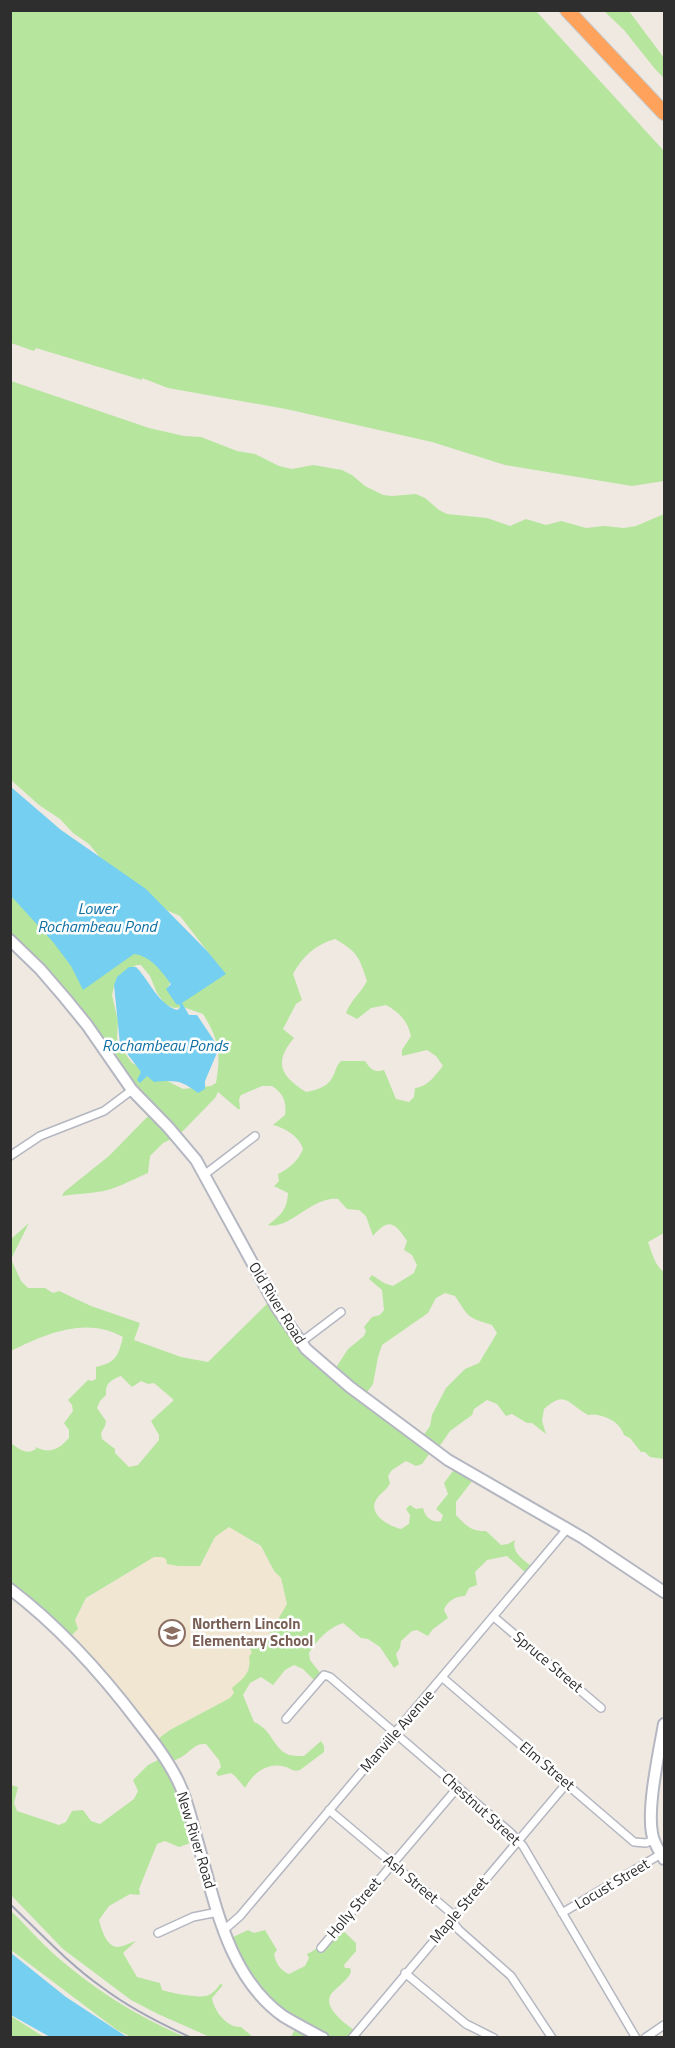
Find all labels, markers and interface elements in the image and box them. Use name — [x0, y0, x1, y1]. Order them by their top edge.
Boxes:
water label: Lower Rochambeau Pond — [37, 896, 159, 938]
water label: Rochambeau Ponds — [102, 1033, 229, 1057]
street label: Old River Road — [243, 1257, 312, 1348]
place label: Northern Lincoln Elementary School — [192, 1612, 313, 1652]
school or university icon: Northern Lincoln Elementary School — [157, 1618, 187, 1648]
street label: Spruce Street — [508, 1625, 589, 1698]
street label: Manville Avenue — [354, 1684, 439, 1777]
street label: Elm Street — [515, 1736, 581, 1796]
street label: Chestnut Street — [437, 1767, 526, 1851]
street label: New River Road — [171, 1788, 222, 1891]
street label: Ash Street — [379, 1849, 445, 1909]
street label: Locust Street — [570, 1852, 654, 1915]
street label: Holly Street — [321, 1871, 387, 1943]
street label: Maple Street — [424, 1871, 494, 1948]

